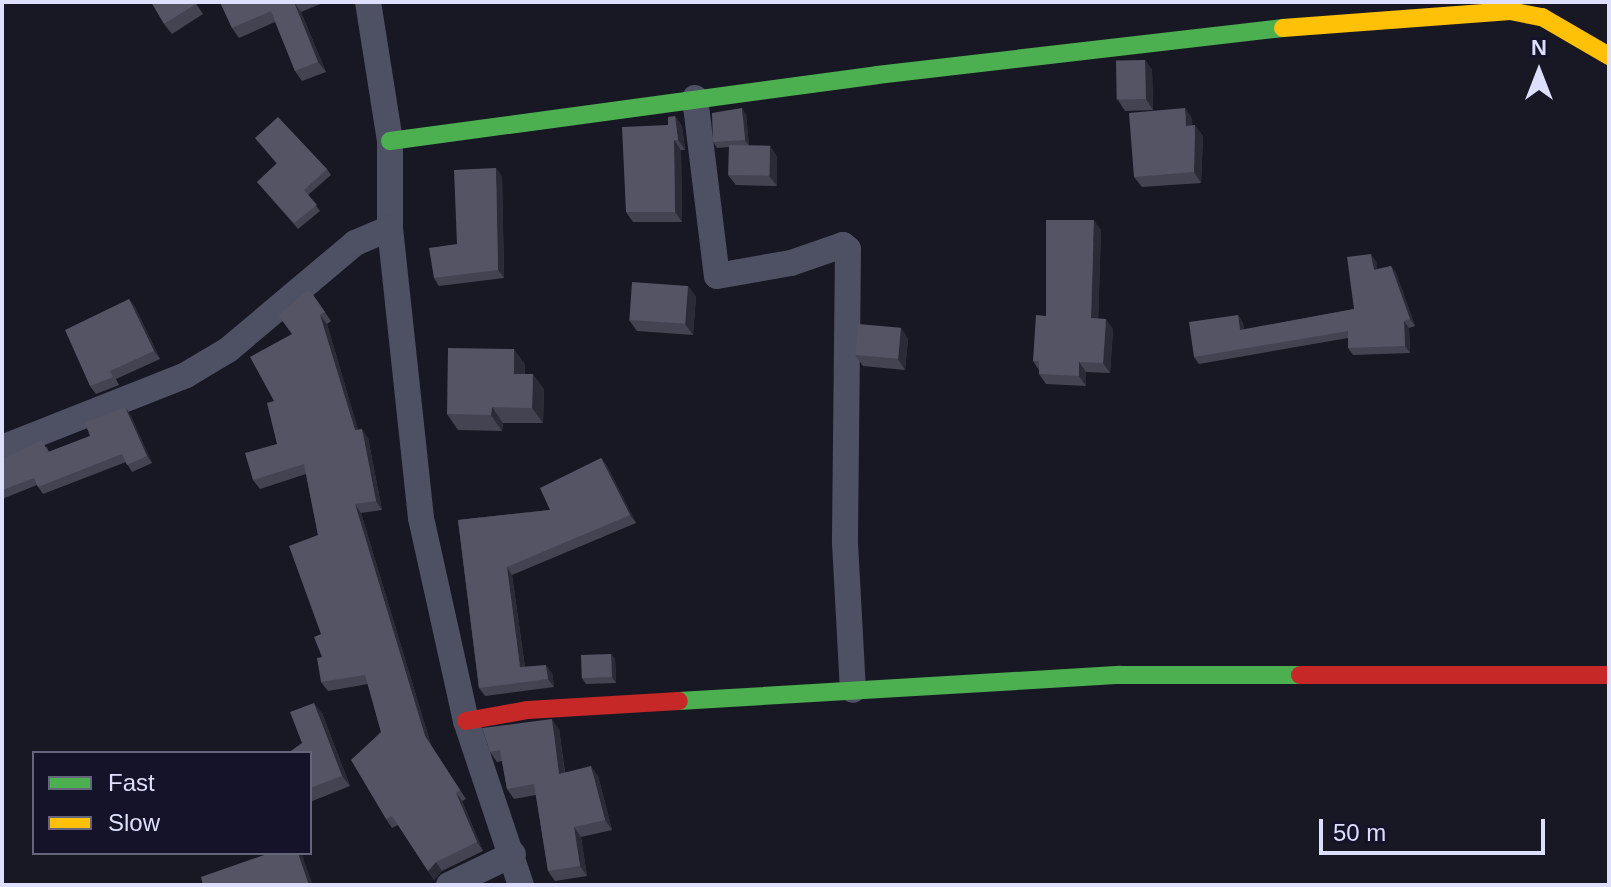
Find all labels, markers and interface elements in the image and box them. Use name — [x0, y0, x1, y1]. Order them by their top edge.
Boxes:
north arrow — [1499, 32, 1579, 112]
text: N — [1531, 35, 1547, 60]
legend — [32, 751, 312, 855]
text: Fast — [108, 769, 155, 796]
scale bar — [1323, 803, 1549, 853]
text: Slow — [108, 809, 160, 836]
text: 50 m — [1333, 819, 1386, 846]

